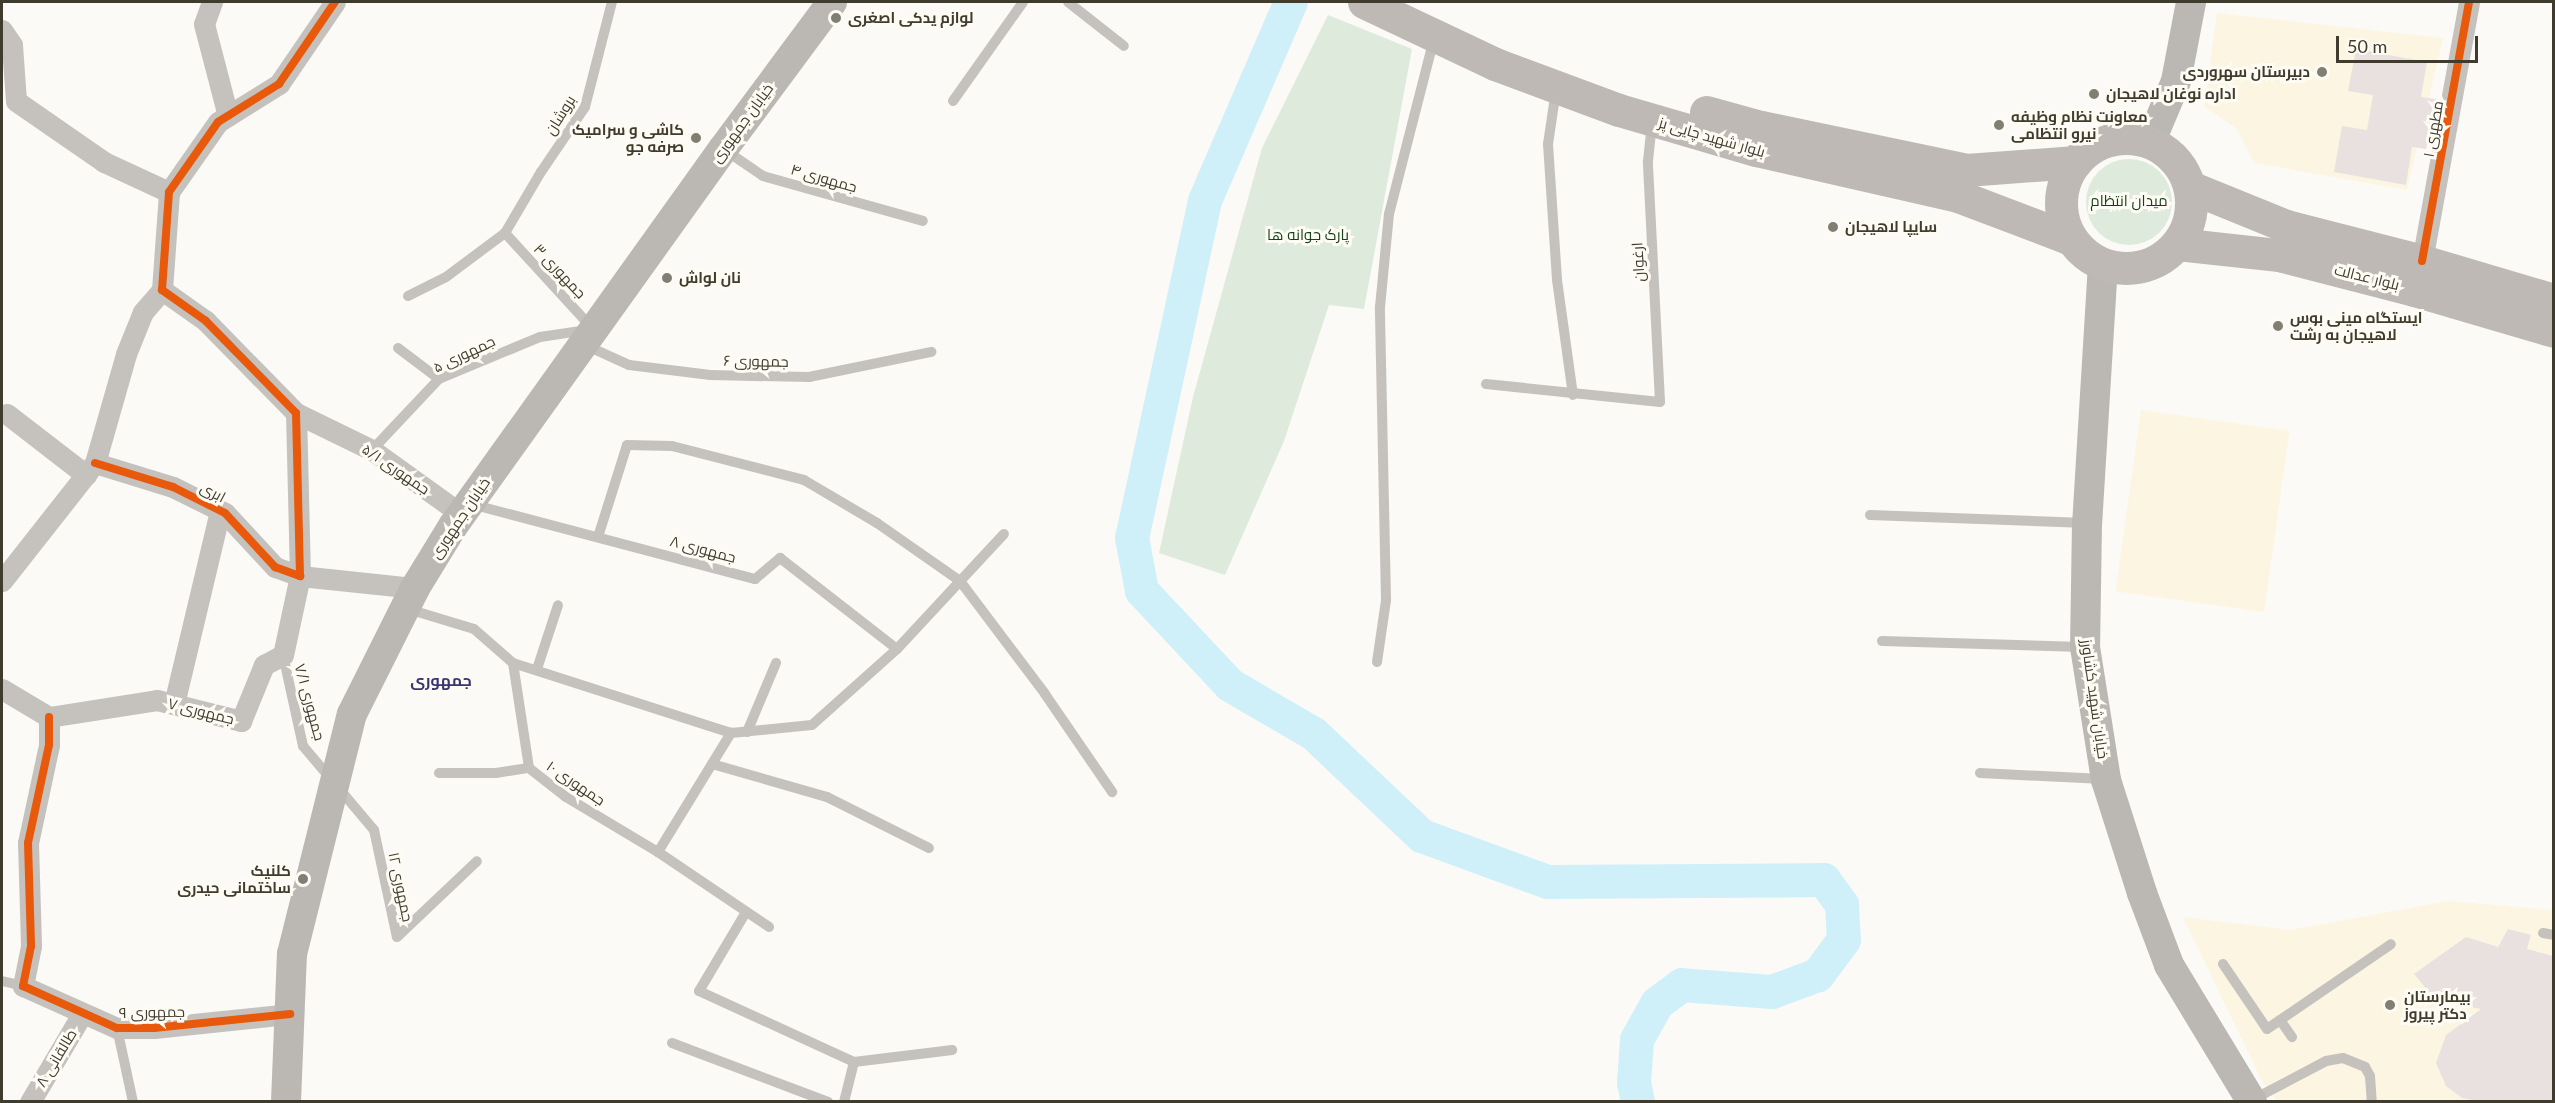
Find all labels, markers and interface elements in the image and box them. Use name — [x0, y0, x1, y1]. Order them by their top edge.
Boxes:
place label: لوازم یدکی اصغری — [848, 9, 974, 27]
marker: لوازم یدکی اصغری — [829, 11, 843, 25]
scale bar — [2339, 24, 2482, 62]
text: 50 m — [2347, 35, 2387, 57]
place label: دبیرستان سهروردی — [2183, 63, 2310, 81]
marker: دبیرستان سهروردی — [2315, 65, 2329, 79]
street label: خیابان جمهوری — [707, 80, 777, 166]
place label: اداره نوغان لاهیجان — [2106, 85, 2236, 103]
marker: اداره نوغان لاهیجان — [2087, 87, 2101, 101]
street label: بروشان — [541, 92, 579, 138]
street label: مطهری ۱ — [2419, 99, 2447, 159]
place label: معاونت نظام وظیفه نیرو انتظامی — [2011, 107, 2148, 142]
street label: بلوار شهید چایی پز — [1657, 113, 1767, 161]
marker: معاونت نظام وظیفه نیرو انتظامی — [1992, 118, 2006, 132]
place label: کاشی و سرامیک صرفه جو — [572, 120, 684, 155]
marker: کاشی و سرامیک صرفه جو — [689, 131, 703, 145]
street label: جمهوری ۴ — [789, 160, 859, 196]
park label: میدان انتظام — [2090, 192, 2168, 210]
place label: سایپا لاهیجان — [1845, 218, 1937, 236]
marker: سایپا لاهیجان — [1826, 220, 1840, 234]
park label: پارک جوانه ها — [1267, 226, 1349, 244]
street label: جمهوری ۳ — [530, 240, 590, 302]
street label: ارغوان — [1628, 242, 1648, 282]
street label: بلوار عدالت — [2333, 260, 2401, 294]
place label: نان لواش — [679, 269, 741, 287]
marker: نان لواش — [660, 271, 674, 285]
place label: ایستگاه مینی بوس لاهیجان به رشت — [2290, 308, 2422, 343]
marker: ایستگاه مینی بوس لاهیجان به رشت — [2271, 319, 2285, 333]
street label: جمهوری ۵ — [430, 332, 498, 376]
street label: جمهوری ۶ — [723, 351, 789, 371]
street label: جمهوری ۵/۱ — [359, 440, 433, 498]
street label: خیابان جمهوری — [426, 474, 494, 562]
street label: ابری — [197, 478, 229, 506]
street label: جمهوری ۸ — [668, 532, 738, 566]
street label: خیابان شهید کشاورز — [2078, 638, 2112, 760]
street label: جمهوری ۷/۱ — [291, 662, 329, 742]
district label: جمهوری — [410, 670, 472, 690]
street label: جمهوری ۷ — [166, 694, 236, 728]
street label: جمهوری ۱۰ — [543, 757, 609, 809]
street label: جمهوری ۱۲ — [385, 851, 417, 923]
place label: کلنیک ساختمانی حیدری — [177, 861, 291, 896]
marker: کلنیک ساختمانی حیدری — [296, 872, 310, 886]
place label: بیمارستان دکتر پیروز — [2404, 987, 2471, 1022]
marker: بیمارستان دکتر پیروز — [2381, 996, 2399, 1014]
street label: جمهوری ۹ — [119, 1002, 185, 1022]
street label: طالقانی ۸ — [32, 1026, 80, 1090]

